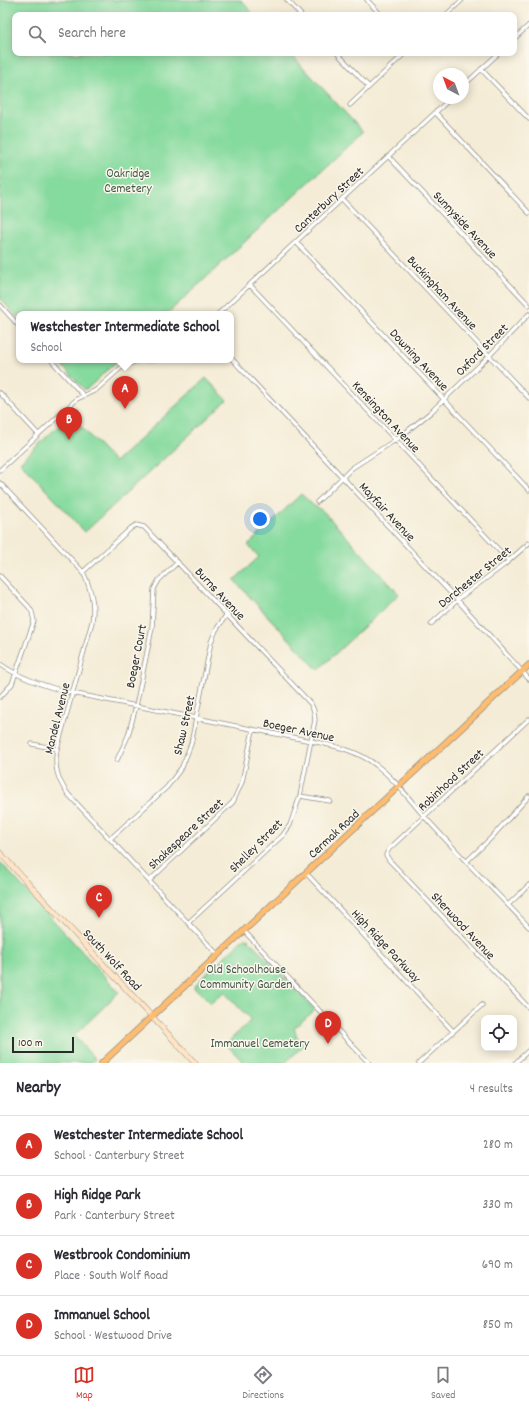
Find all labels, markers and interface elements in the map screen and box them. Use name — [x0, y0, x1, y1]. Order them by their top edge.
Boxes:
search box — [12, 12, 517, 56]
icon: search — [26, 23, 48, 45]
text: Search here — [58, 23, 126, 45]
north arrow — [433, 68, 469, 104]
street label: Canterbury Street — [290, 163, 369, 238]
park label: Oakridge Cemetery — [104, 165, 152, 199]
street label: Sunnyside Avenue — [428, 187, 501, 264]
street label: Buckingham Avenue — [402, 252, 481, 335]
popup — [16, 311, 234, 363]
text: Westchester Intermediate School — [30, 317, 220, 339]
street label: Oxford Street — [452, 320, 514, 382]
street label: Downing Avenue — [384, 325, 452, 396]
text: School — [30, 339, 62, 358]
pin: A — [112, 376, 138, 409]
street label: Kensington Avenue — [347, 377, 424, 458]
pin: B — [56, 407, 82, 440]
street label: Mayfair Avenue — [354, 479, 419, 547]
your location — [250, 509, 270, 529]
street label: Dorchester Street — [435, 542, 517, 614]
street label: Burns Avenue — [190, 564, 249, 626]
street label: Boeger Court — [122, 623, 153, 690]
street label: Mandel Avenue — [40, 681, 77, 756]
street label: Shaw Street — [169, 694, 202, 757]
street label: Boeger Avenue — [261, 715, 336, 748]
street label: Robinhood Street — [414, 745, 489, 817]
street label: Shakespeare Street — [145, 795, 229, 875]
street label: Cermak Road — [305, 806, 365, 864]
street label: Shelley Street — [226, 815, 288, 878]
pin: C — [86, 885, 112, 918]
street label: Sherwood Avenue — [426, 888, 499, 965]
street label: High Ridge Parkway — [346, 906, 425, 988]
street label: South Wolf Road — [77, 925, 145, 996]
park label: Old Schoolhouse Community Garden — [200, 961, 292, 995]
pin: D — [315, 1011, 341, 1044]
map controls — [481, 1015, 517, 1051]
button: locate — [481, 1015, 517, 1051]
scale bar — [12, 1035, 74, 1054]
park label: Immanuel Cemetery — [211, 1035, 310, 1054]
text: 100 m — [18, 1036, 42, 1052]
text: Nearby — [16, 1077, 60, 1101]
text: 4 results — [470, 1080, 513, 1099]
text: Westchester Intermediate School — [54, 1125, 243, 1147]
text: A — [25, 1136, 33, 1155]
text: 280 m — [483, 1136, 513, 1155]
text: School · Canterbury Street — [54, 1147, 184, 1166]
text: High Ridge Park — [54, 1185, 141, 1207]
text: B — [26, 1196, 32, 1215]
text: 330 m — [482, 1196, 513, 1215]
text: Park · Canterbury Street — [54, 1207, 175, 1226]
text: Westbrook Condominium — [54, 1245, 190, 1267]
text: C — [26, 1256, 32, 1275]
text: 690 m — [482, 1256, 513, 1275]
text: Place · South Wolf Road — [54, 1267, 168, 1286]
text: Immanuel School — [54, 1305, 150, 1327]
text: D — [26, 1316, 32, 1335]
text: 850 m — [483, 1316, 513, 1335]
text: School · Westwood Drive — [54, 1327, 172, 1346]
tab: Map — [73, 1364, 95, 1404]
tab: Directions — [242, 1364, 284, 1404]
tab: Saved — [431, 1364, 456, 1404]

